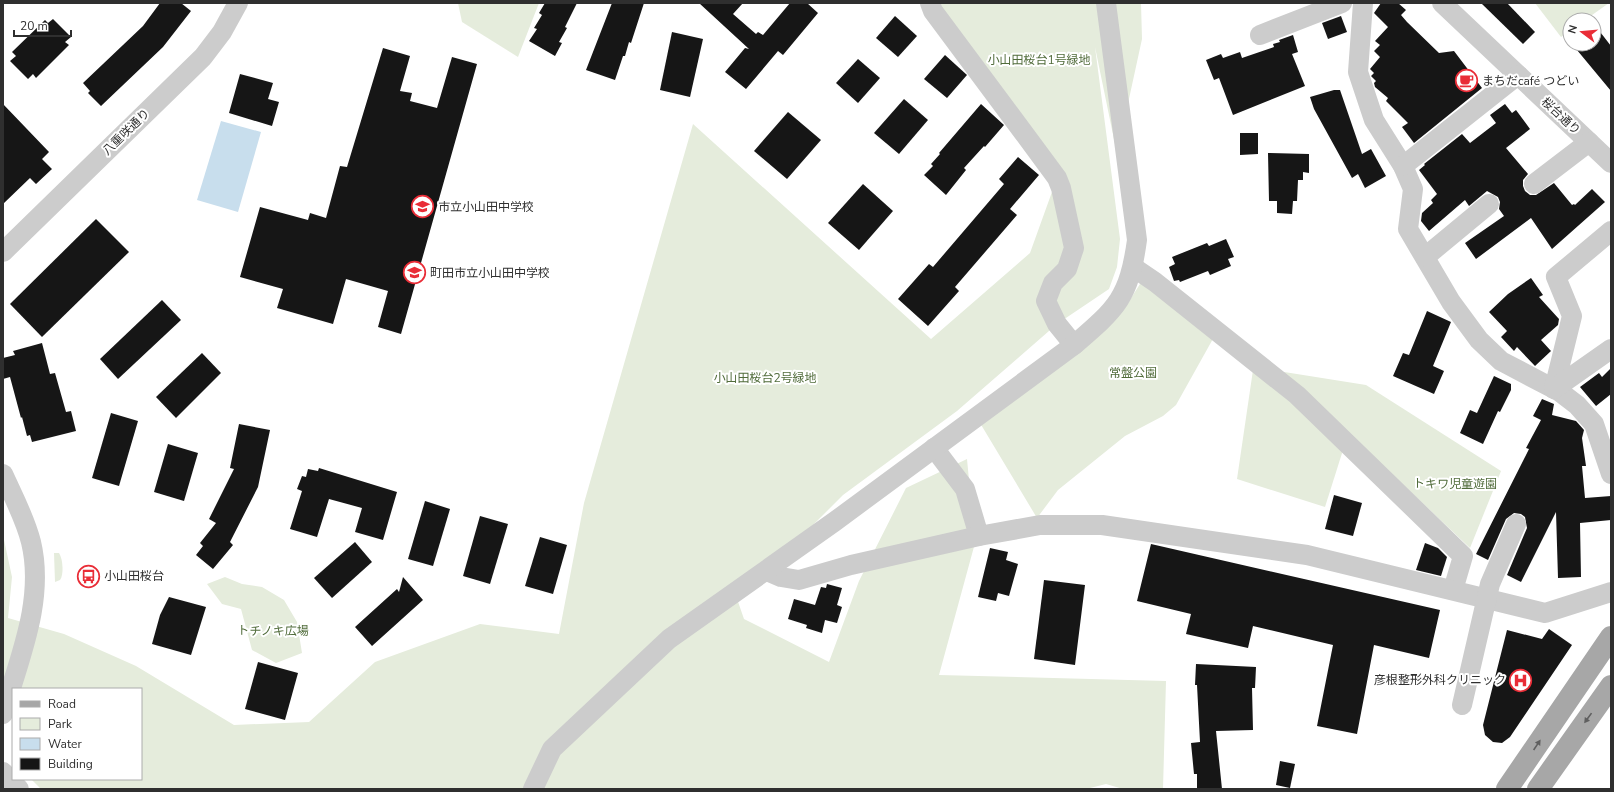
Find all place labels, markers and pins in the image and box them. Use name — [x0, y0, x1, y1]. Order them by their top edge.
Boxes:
cafe icon: まちだcafé つどい — [1454, 68, 1480, 94]
place label: まちだcafé つどい — [1482, 73, 1579, 89]
school or university icon: 市立小山田中学校 — [409, 194, 435, 220]
place label: 市立小山田中学校 — [438, 199, 534, 215]
school or university icon: 町田市立小山田中学校 — [402, 260, 428, 286]
place label: 町田市立小山田中学校 — [430, 265, 550, 281]
bus stop icon: 小山田桜台 — [75, 563, 101, 589]
place label: 小山田桜台 — [104, 568, 164, 584]
hospital icon: 彦根整形外科クリニック — [1508, 667, 1534, 693]
place label: 彦根整形外科クリニック — [1374, 672, 1506, 688]

